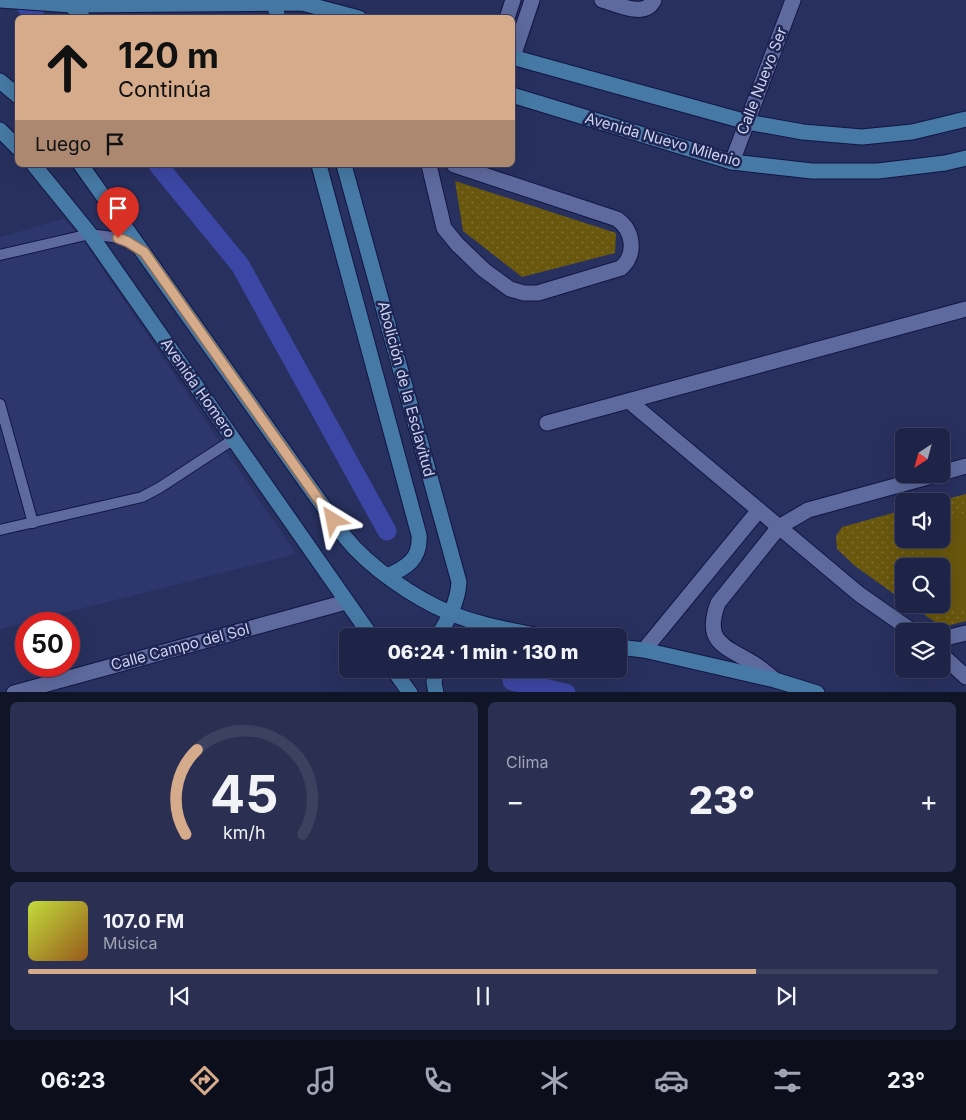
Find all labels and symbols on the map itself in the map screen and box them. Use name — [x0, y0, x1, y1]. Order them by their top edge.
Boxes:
street label: Calle Nuevo Ser — [732, 24, 791, 137]
street label: Avenida Nuevo Milenio — [583, 108, 743, 171]
pin — [97, 187, 139, 238]
street label: Abolición de la Esclavitud — [374, 299, 439, 479]
street label: Avenida Homero — [157, 334, 240, 441]
north arrow — [895, 428, 950, 482]
position arrow — [306, 493, 358, 545]
speed limit sign: 50 — [15, 612, 80, 677]
street label: Calle Campo del Sol — [109, 619, 251, 674]

